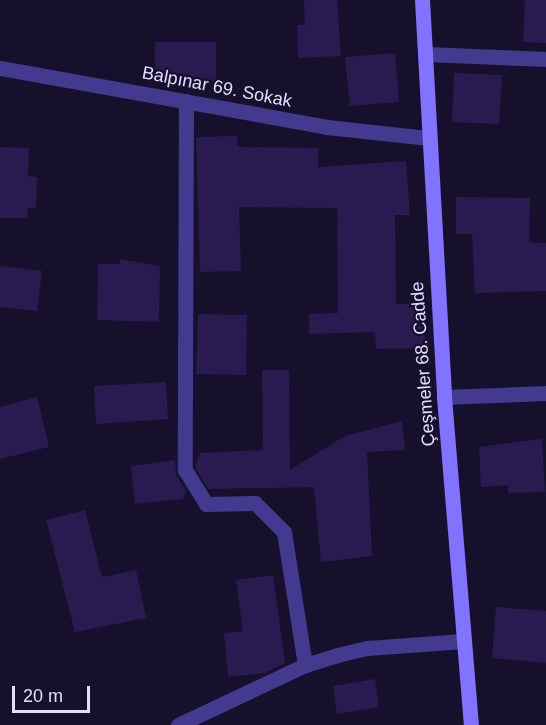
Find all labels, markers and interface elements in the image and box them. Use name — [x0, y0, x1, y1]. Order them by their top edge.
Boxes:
street label: Balpınar 69. Sokak — [140, 62, 294, 112]
street label: Çeşmeler 68. Cadde — [406, 281, 440, 447]
scale bar — [15, 674, 93, 712]
text: 20 m — [23, 686, 63, 706]

